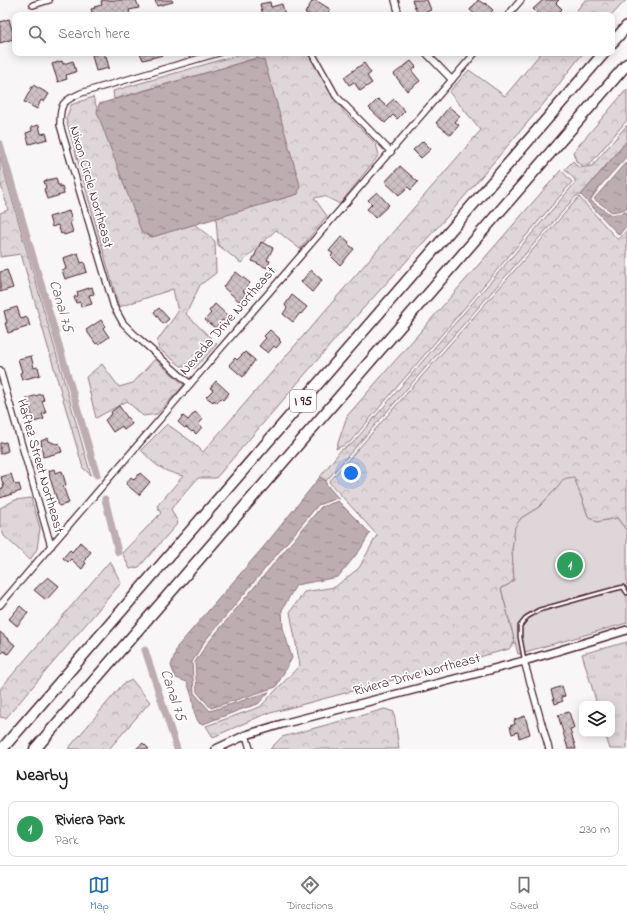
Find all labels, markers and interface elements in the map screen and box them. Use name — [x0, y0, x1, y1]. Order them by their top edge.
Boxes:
search box — [12, 12, 615, 56]
icon: search — [26, 23, 48, 45]
text: Search here — [58, 23, 130, 45]
street label: Nixon Circle Northeast — [63, 123, 119, 251]
street label: Nevada Drive Northeast — [175, 262, 282, 380]
water label: Canal 75 — [43, 278, 80, 337]
road number: I 95 — [290, 390, 316, 412]
street label: Haftez Street Northeast — [11, 396, 69, 536]
your location — [341, 463, 361, 483]
pin: 1 — [557, 550, 583, 580]
street label: Riviera Drive Northeast — [351, 648, 483, 702]
water label: Canal 75 — [154, 666, 192, 726]
map controls — [579, 701, 615, 737]
button: layers — [579, 701, 615, 737]
text: Nearby — [16, 763, 68, 788]
text: Riviera Park — [55, 809, 125, 831]
text: 1 — [28, 820, 32, 839]
text: 230 m — [579, 820, 610, 839]
text: Park — [55, 831, 79, 850]
tab: Map — [88, 874, 110, 914]
tab: Directions — [287, 874, 333, 914]
tab: Saved — [510, 874, 539, 914]

